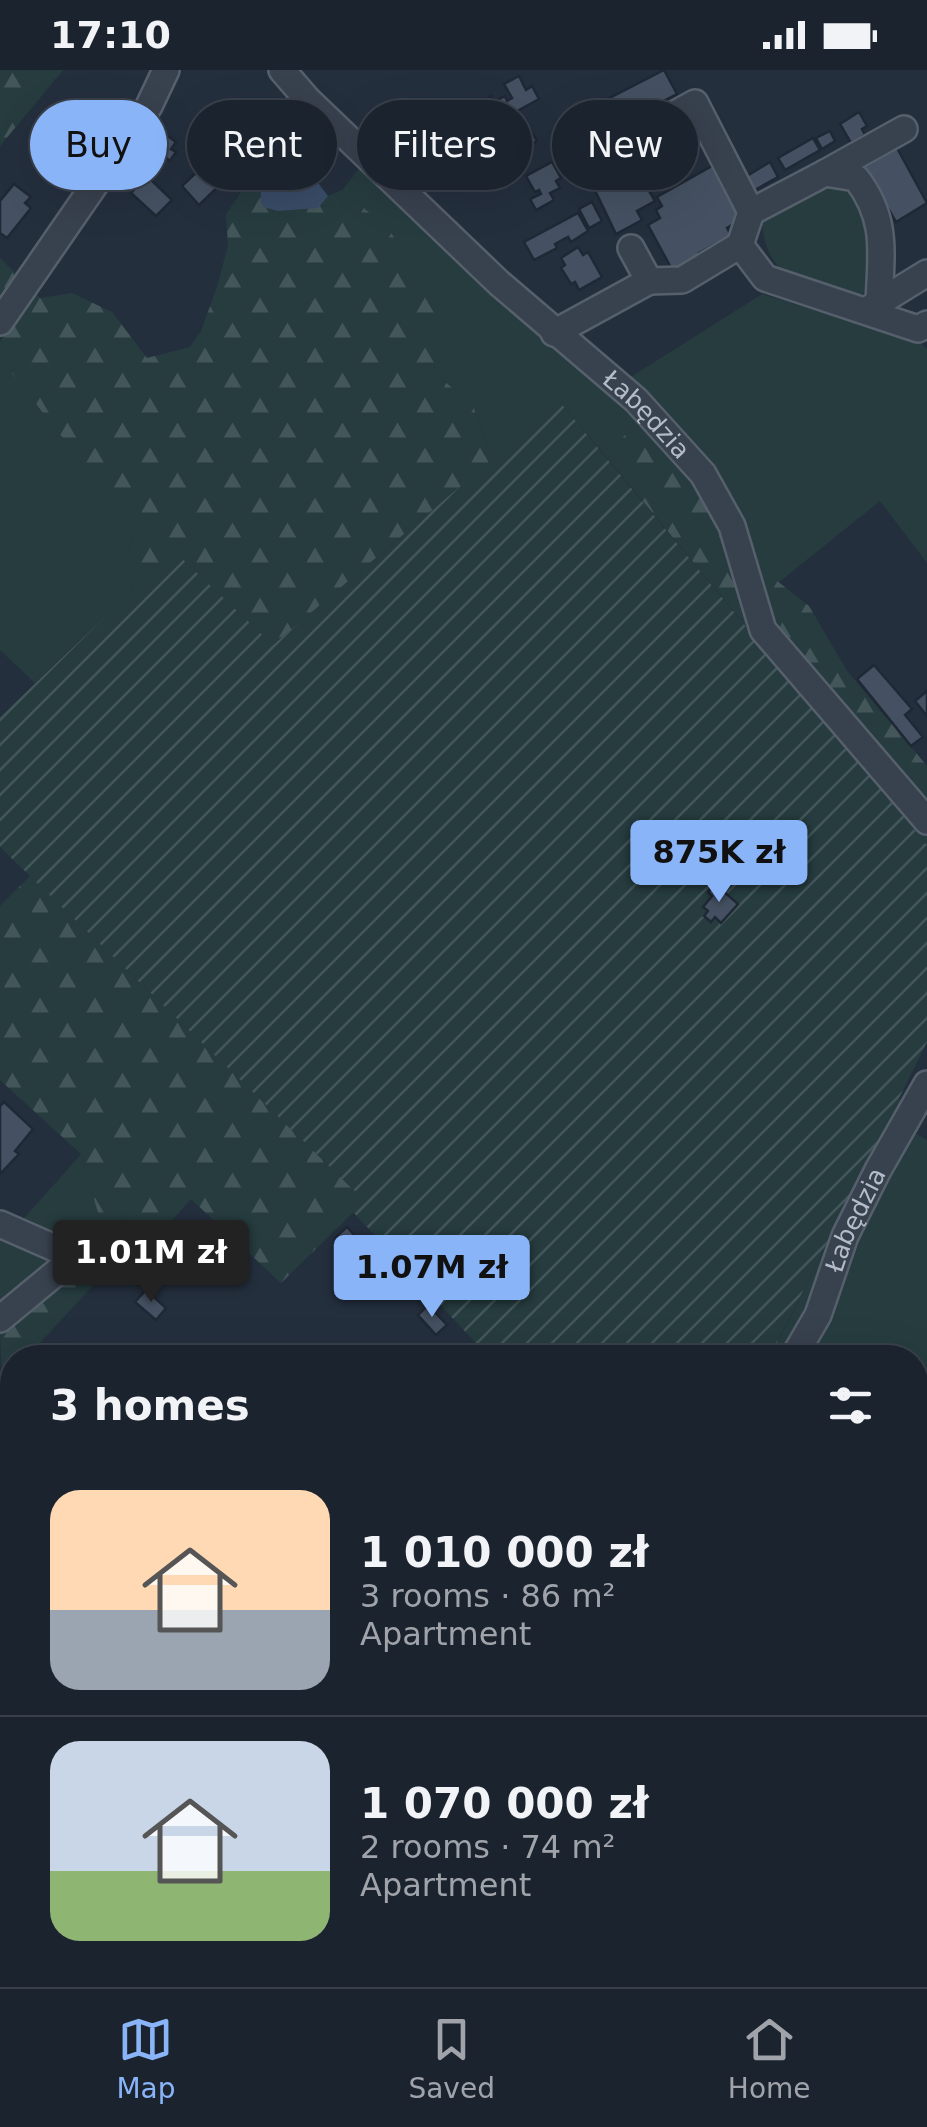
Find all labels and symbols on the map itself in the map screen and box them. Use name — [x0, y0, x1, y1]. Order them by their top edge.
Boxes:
street label: Łabędzia — [596, 364, 696, 465]
pin: 875K zł — [627, 820, 811, 905]
street label: Łabędzia — [819, 1163, 892, 1277]
pin: 1.01M zł — [48, 1220, 254, 1305]
pin: 1.07M zł — [329, 1235, 535, 1320]

